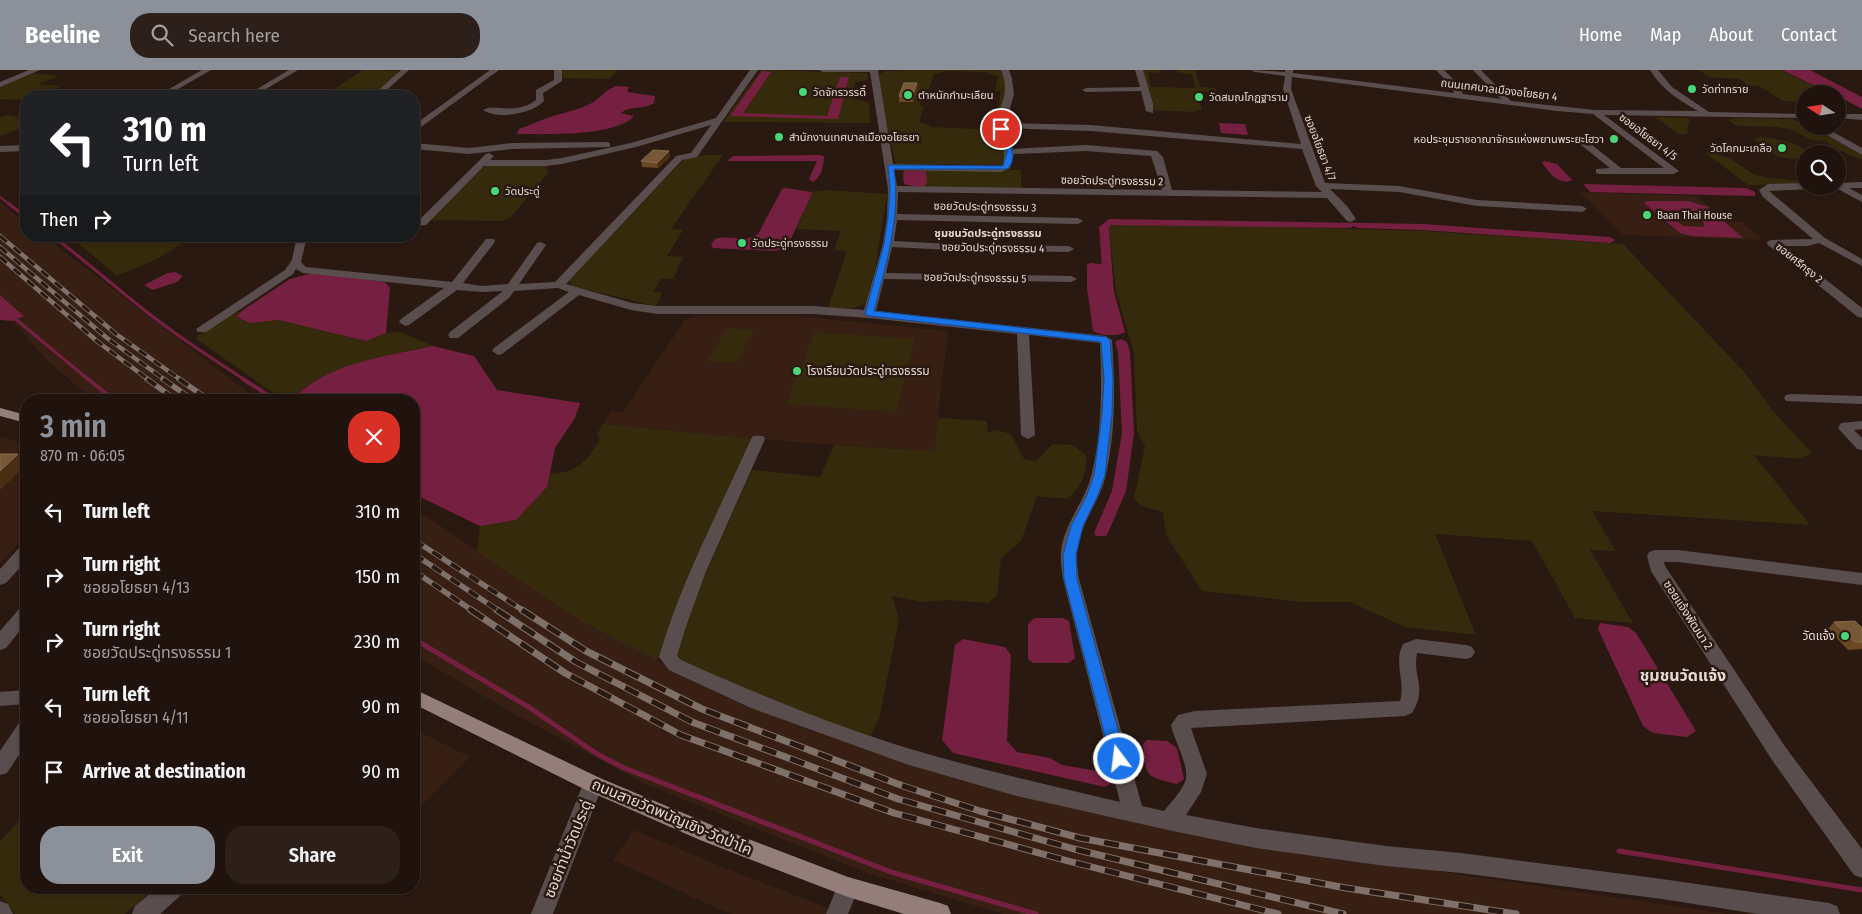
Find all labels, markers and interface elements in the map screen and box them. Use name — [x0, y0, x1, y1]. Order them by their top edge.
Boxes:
search box — [130, 13, 480, 58]
text: Beeline — [25, 21, 100, 49]
icon: search — [148, 21, 176, 49]
text: Search here — [188, 24, 280, 47]
text: Home — [1579, 24, 1622, 46]
text: Map — [1650, 24, 1681, 46]
text: About — [1709, 24, 1753, 46]
text: Contact — [1781, 24, 1837, 46]
street label: ถนนเทศบาลเมืองอโยธยา 4 — [1440, 76, 1559, 104]
marker: วัดท่าทราย — [1686, 83, 1698, 95]
place label: วัดท่าทราย — [1702, 83, 1748, 96]
place label: วัดจักรวรรดิ์ — [813, 85, 866, 99]
north arrow — [1796, 85, 1846, 135]
map controls — [1796, 85, 1846, 195]
marker: วัดจักรวรรดิ์ — [797, 86, 809, 98]
marker: ตำหนักกำมะเลียน — [902, 89, 914, 101]
place label: ตำหนักกำมะเลียน — [918, 89, 994, 102]
marker: วัดสมณโกฏฐาราม — [1193, 91, 1205, 103]
place label: วัดสมณโกฏฐาราม — [1209, 91, 1288, 104]
text: 310 m — [123, 108, 207, 150]
pin — [980, 108, 1022, 150]
icon: left — [40, 110, 105, 175]
street label: ซอยอโยธยา 4/5 — [1616, 111, 1680, 163]
street label: ซอยอโยธยา 4/7 — [1302, 113, 1339, 183]
icon: arrive — [987, 115, 1015, 143]
marker: สำนักงานเทศบาลเมืองอโยธยา — [773, 131, 785, 143]
place label: สำนักงานเทศบาลเมืองอโยธยา — [789, 131, 920, 144]
place label: หอประชุมราชอาณาจักรแห่งพยานพระยะโฮวา — [1413, 133, 1604, 146]
marker: หอประชุมราชอาณาจักรแห่งพยานพระยะโฮวา — [1608, 133, 1620, 145]
place label: วัดโคกมะเกลือ — [1710, 142, 1772, 155]
marker: วัดโคกมะเกลือ — [1776, 142, 1788, 154]
button: search — [1796, 145, 1846, 195]
text: Turn left — [123, 150, 199, 177]
street label: ซอยวัดประดู่ทรงธรรม 2 — [1061, 174, 1164, 188]
marker: วัดประดู่ — [489, 185, 501, 197]
place label: วัดประดู่ — [505, 185, 540, 198]
street label: ซอยวัดประดู่ทรงธรรม 3 — [934, 200, 1036, 214]
icon: right — [88, 205, 116, 233]
text: Then — [40, 208, 78, 231]
marker: Baan Thai House — [1641, 209, 1653, 221]
place label: Baan Thai House — [1657, 209, 1732, 222]
district label: ชุมชนวัดประดู่ทรงธรรม — [934, 227, 1042, 240]
marker: วัดประดู่ทรงธรรม — [736, 237, 748, 249]
place label: วัดประดู่ทรงธรรม — [752, 237, 828, 250]
street label: ซอยศรีกรุง 2 — [1773, 240, 1825, 286]
street label: ซอยวัดประดู่ทรงธรรม 4 — [941, 241, 1045, 255]
street label: ซอยวัดประดู่ทรงธรรม 5 — [924, 271, 1026, 285]
place label: โรงเรียนวัดประดู่ทรงธรรม — [807, 364, 930, 378]
marker: โรงเรียนวัดประดู่ทรงธรรม — [791, 365, 803, 377]
text: 3 min — [40, 409, 107, 445]
button: close — [348, 411, 400, 463]
text: 870 m · 06:05 — [40, 446, 125, 465]
icon: left — [40, 498, 68, 526]
text: Turn left — [83, 500, 150, 523]
text: 310 m — [356, 500, 400, 523]
text: Turn right — [83, 553, 160, 576]
icon: right — [40, 563, 68, 591]
text: 150 m — [355, 565, 400, 588]
text: ซอยอโยธยา 4/13 — [83, 578, 190, 597]
street label: ซอยแจ้งพัฒนา 2 — [1660, 578, 1716, 652]
text: Turn right — [83, 618, 160, 641]
icon: right — [40, 628, 68, 656]
place label: วัดแจ้ง — [1802, 629, 1835, 643]
text: 230 m — [354, 630, 400, 653]
marker: วัดแจ้ง — [1839, 630, 1851, 642]
text: ซอยวัดประดู่ทรงธรรม 1 — [83, 643, 231, 662]
district label: ชุมชนวัดแจ้ง — [1640, 666, 1726, 685]
text: Turn left — [83, 683, 150, 706]
icon: left — [40, 693, 68, 721]
text: 90 m — [362, 695, 400, 718]
text: ซอยอโยธยา 4/11 — [83, 708, 188, 727]
position arrow — [1092, 732, 1144, 784]
icon: arrive — [40, 758, 68, 786]
text: Arrive at destination — [83, 760, 246, 783]
text: 90 m — [362, 760, 400, 783]
street label: ถนนสายวัดพนัญเชิง-วัดป่าโค — [589, 775, 755, 859]
street label: ซอยท่าน้ำวัดประดู่ — [538, 797, 596, 900]
button: Exit — [40, 826, 215, 884]
button: Share — [225, 826, 400, 884]

